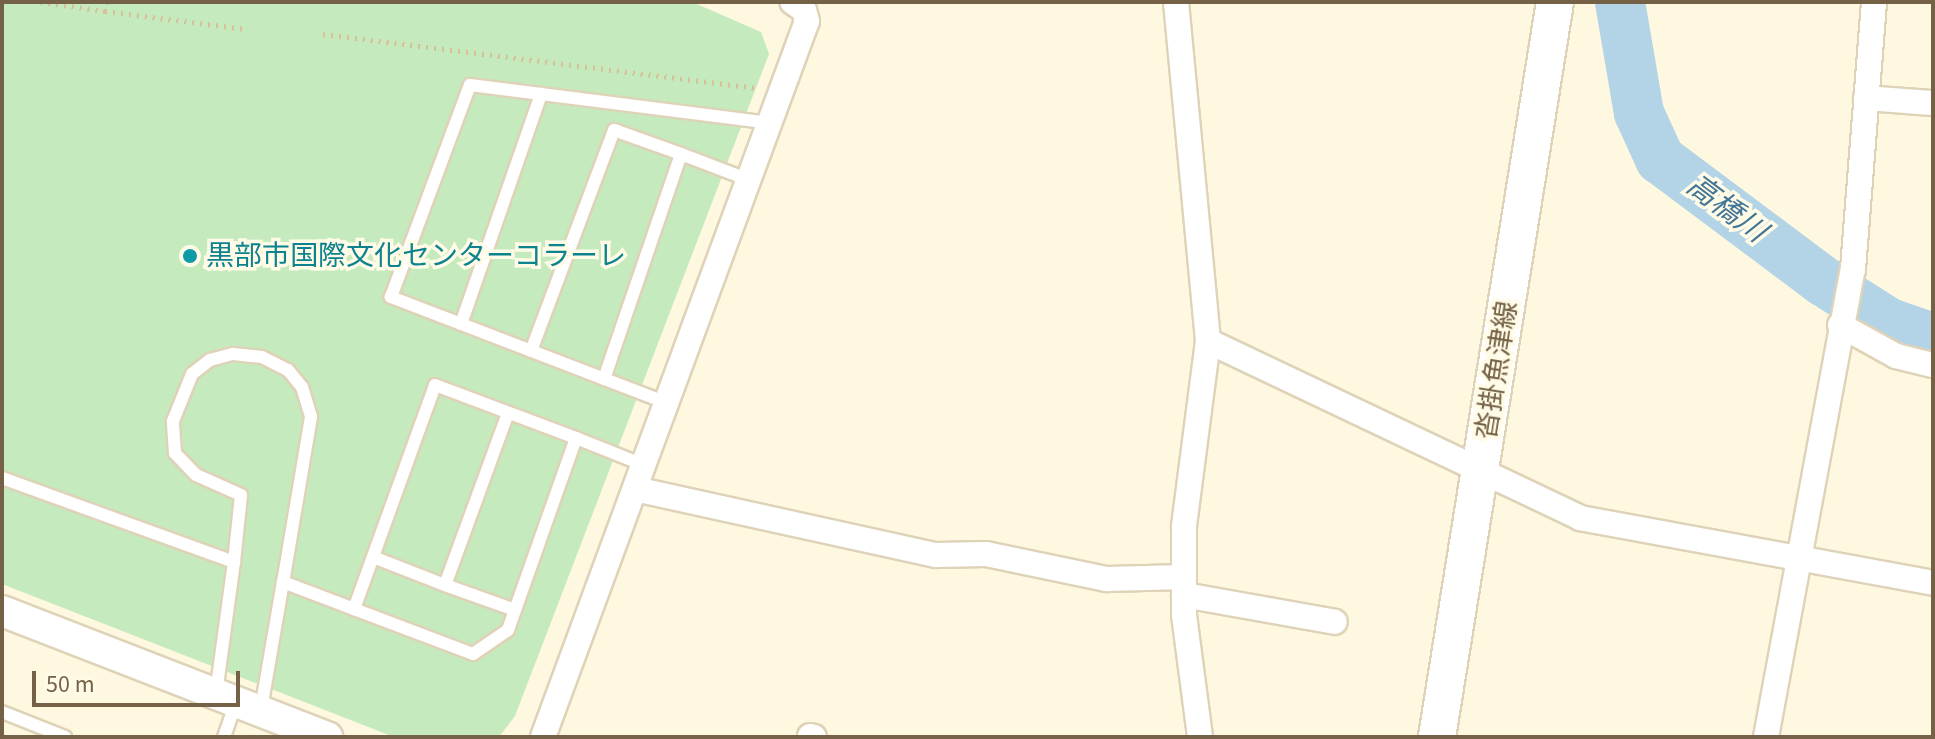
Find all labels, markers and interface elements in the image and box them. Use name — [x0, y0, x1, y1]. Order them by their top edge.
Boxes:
water label: 高橋川 — [1679, 168, 1773, 250]
place label: 黒部市国際文化センターコラーレ — [206, 239, 626, 273]
marker: 黒部市国際文化センターコラーレ — [181, 247, 199, 265]
street label: 沓掛魚津線 — [1469, 298, 1525, 442]
scale bar — [36, 655, 244, 705]
text: 50 m — [46, 667, 95, 702]

